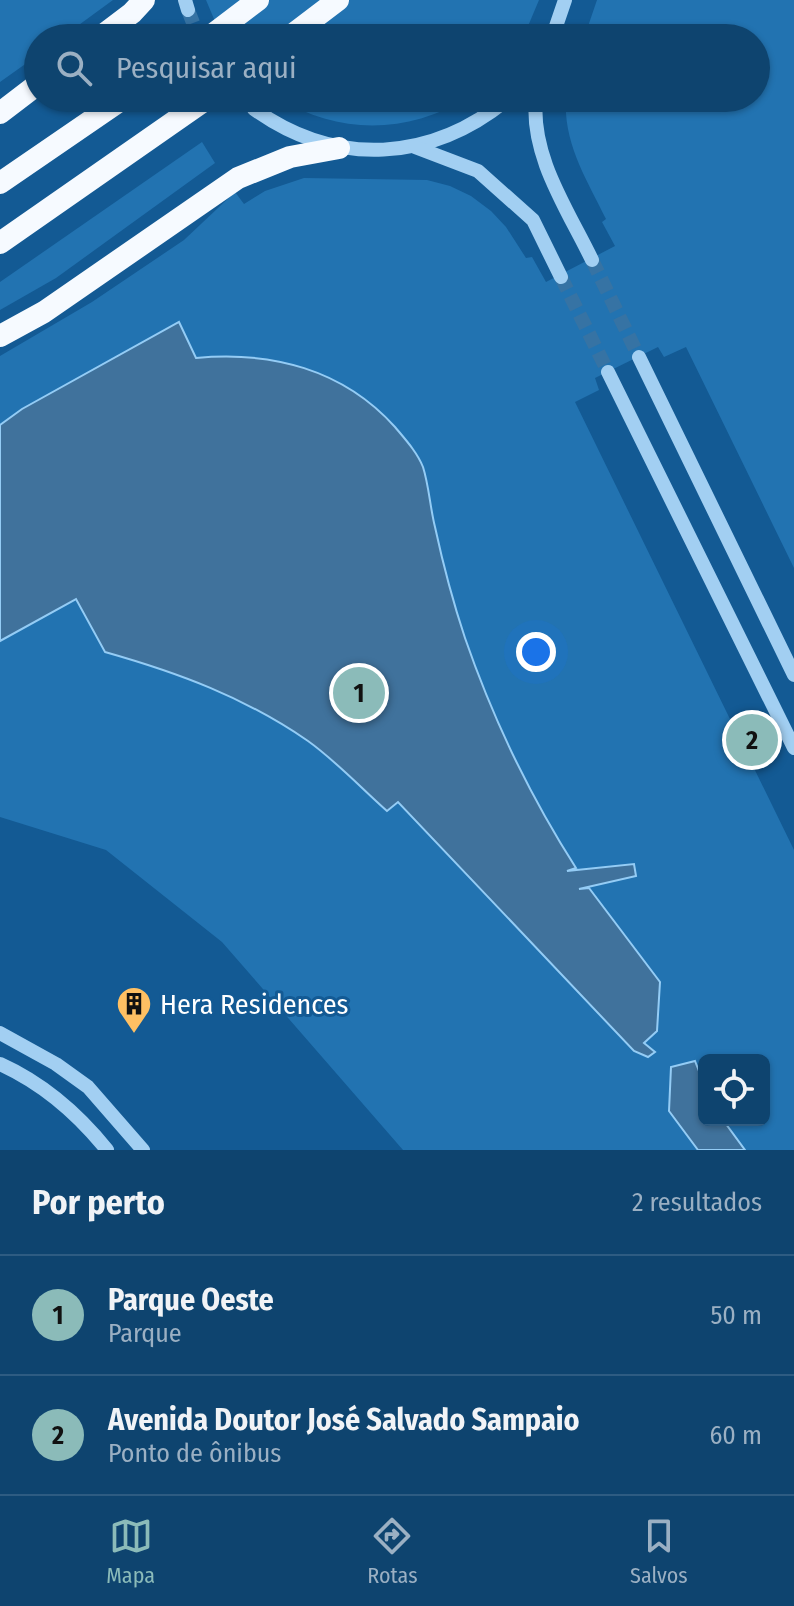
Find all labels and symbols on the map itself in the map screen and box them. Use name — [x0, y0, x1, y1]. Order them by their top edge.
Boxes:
your location — [516, 632, 556, 672]
pin: 1 — [333, 663, 385, 723]
pin: 2 — [726, 710, 778, 770]
building icon: Hera Residences — [115, 985, 153, 1035]
place label: Hera Residences — [160, 988, 349, 1021]

